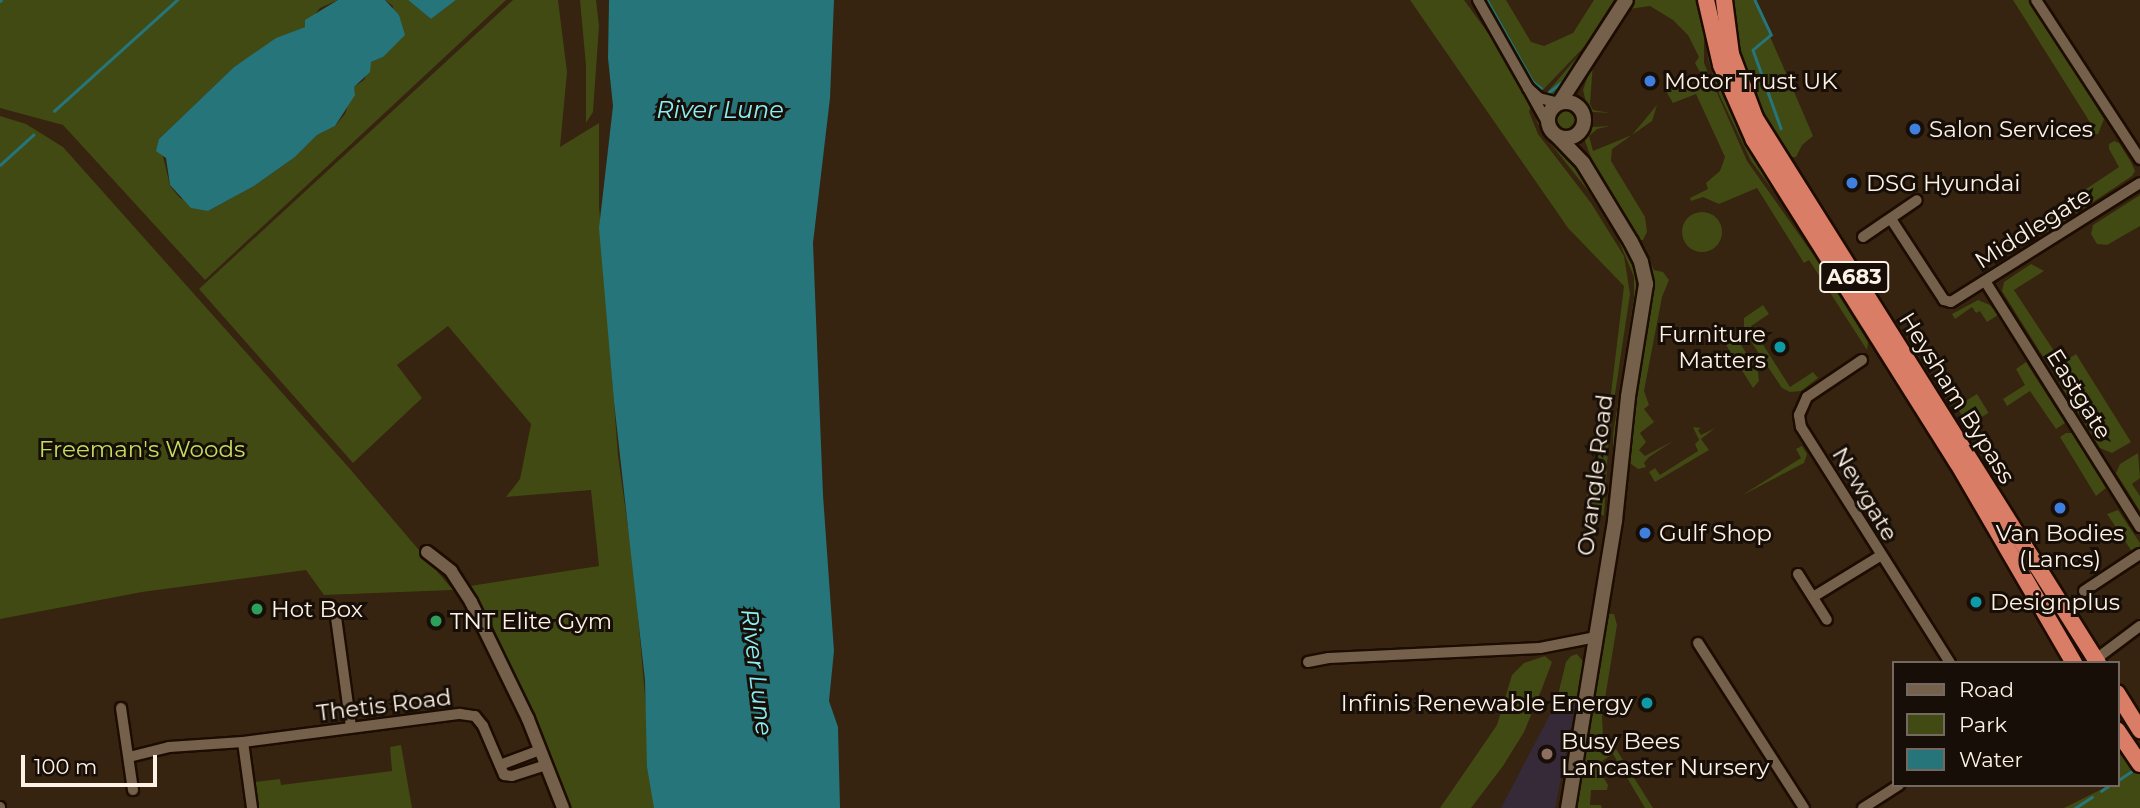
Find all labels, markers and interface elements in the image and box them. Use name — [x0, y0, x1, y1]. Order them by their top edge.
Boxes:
place label: Motor Trust UK — [1664, 67, 1838, 95]
marker: Motor Trust UK — [1642, 73, 1658, 89]
water label: River Lune — [656, 96, 784, 124]
place label: Salon Services — [1929, 115, 2093, 143]
marker: Salon Services — [1907, 121, 1923, 137]
place label: DSG Hyundai — [1866, 169, 2020, 197]
marker: DSG Hyundai — [1844, 175, 1860, 191]
street label: Middlegate — [1970, 181, 2096, 275]
road number: A683 — [1819, 260, 1889, 294]
street label: Heysham Bypass — [1893, 307, 2021, 489]
place label: Furniture Matters — [1658, 320, 1766, 374]
marker: Furniture Matters — [1772, 339, 1788, 355]
street label: Eastgate — [2041, 344, 2117, 444]
street label: Ovangle Road — [1571, 393, 1619, 557]
park label: Freeman's Woods — [39, 435, 245, 463]
street label: Newgate — [1826, 442, 1904, 546]
marker: Van Bodies (Lancs) — [2052, 500, 2068, 516]
place label: Gulf Shop — [1659, 519, 1772, 547]
place label: Van Bodies (Lancs) — [1996, 519, 2124, 573]
marker: Gulf Shop — [1637, 525, 1653, 541]
place label: Designplus — [1990, 588, 2120, 616]
marker: Designplus — [1968, 594, 1984, 610]
place label: Hot Box — [271, 595, 363, 623]
marker: Hot Box — [249, 601, 265, 617]
place label: TNT Elite Gym — [450, 607, 612, 635]
water label: River Lune — [735, 607, 779, 737]
marker: TNT Elite Gym — [428, 613, 444, 629]
legend — [1892, 661, 2119, 787]
text: Road — [1959, 677, 2014, 702]
street label: Thetis Road — [315, 683, 453, 727]
place label: Infinis Renewable Energy — [1341, 689, 1633, 717]
marker: Infinis Renewable Energy — [1639, 695, 1655, 711]
text: Park — [1959, 712, 2007, 737]
place label: Busy Bees Lancaster Nursery — [1561, 727, 1769, 781]
scale bar — [24, 742, 161, 786]
marker: Busy Bees Lancaster Nursery — [1539, 746, 1555, 762]
text: Water — [1959, 747, 2023, 772]
text: 100 m — [34, 754, 97, 779]

